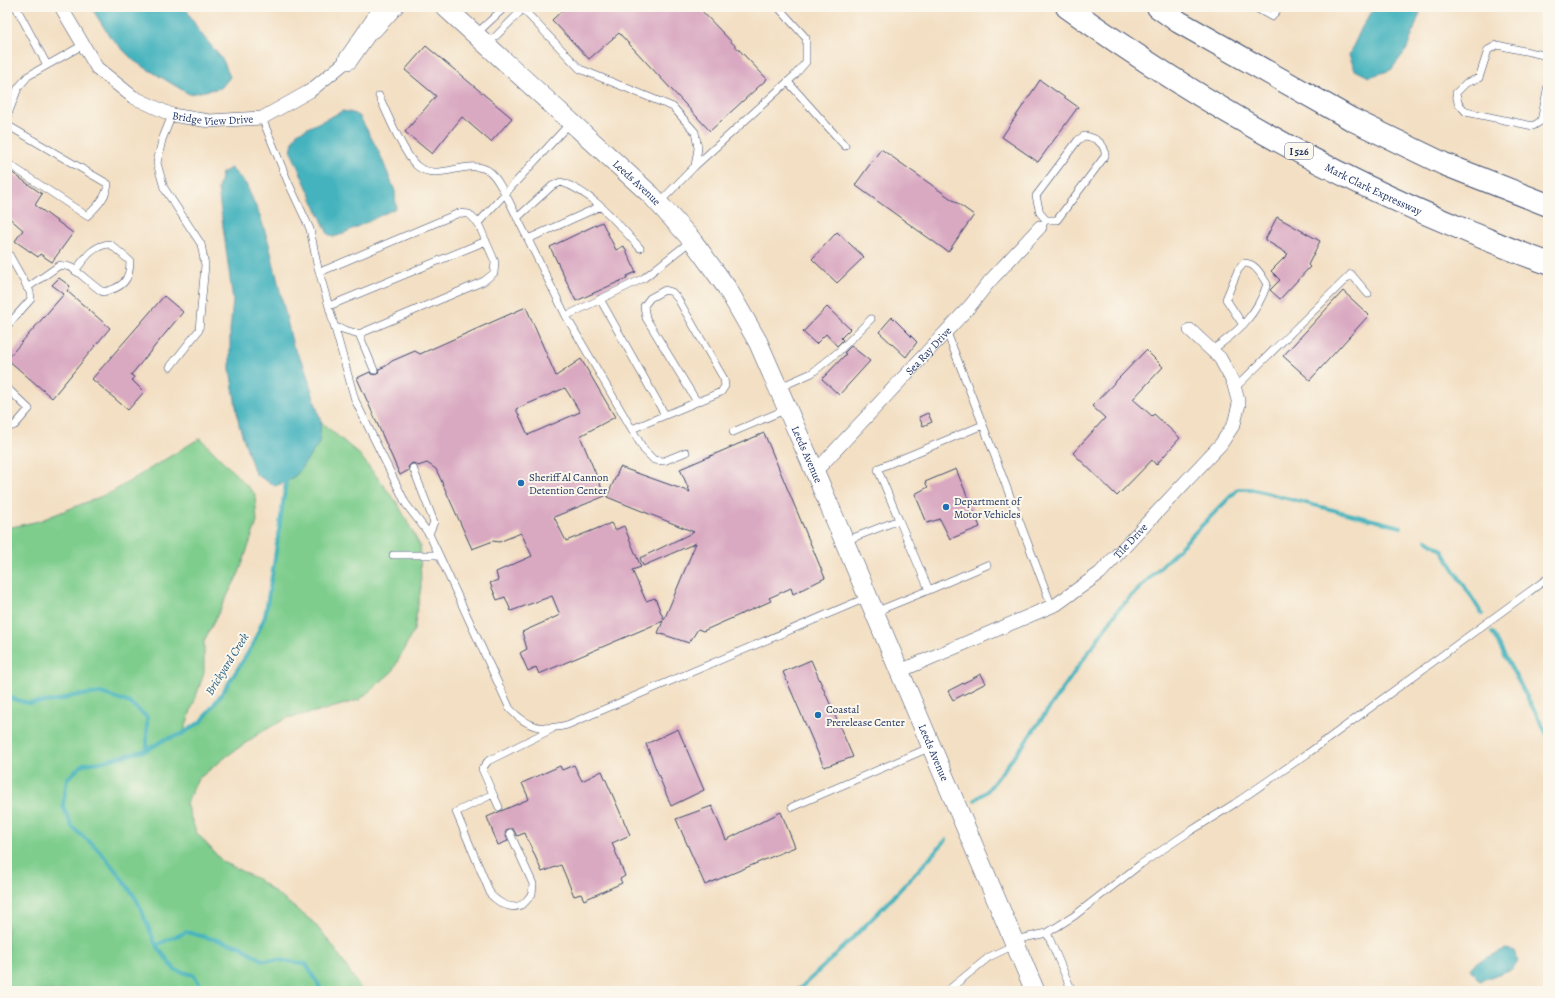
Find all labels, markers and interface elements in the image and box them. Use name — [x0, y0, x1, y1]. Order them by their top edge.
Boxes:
street label: Bridge View Drive — [171, 108, 254, 129]
road number: I 526 — [1285, 143, 1313, 159]
street label: Leeds Avenue — [609, 157, 664, 209]
street label: Mark Clark Expressway — [1322, 160, 1424, 219]
street label: Sea Ray Drive — [902, 323, 955, 378]
street label: Leeds Avenue — [788, 424, 826, 485]
place label: Sheriff Al Cannon Detention Center — [529, 470, 609, 498]
marker: Sheriff Al Cannon Detention Center — [516, 478, 526, 488]
place label: Department of Motor Vehicles — [954, 494, 1022, 522]
marker: Department of Motor Vehicles — [941, 502, 951, 512]
street label: Tile Drive — [1110, 520, 1151, 562]
water label: Brickyard Creek — [201, 629, 253, 698]
place label: Coastal Prerelease Center — [826, 702, 905, 730]
marker: Coastal Prerelease Center — [813, 710, 823, 720]
street label: Leeds Avenue — [915, 722, 952, 784]

